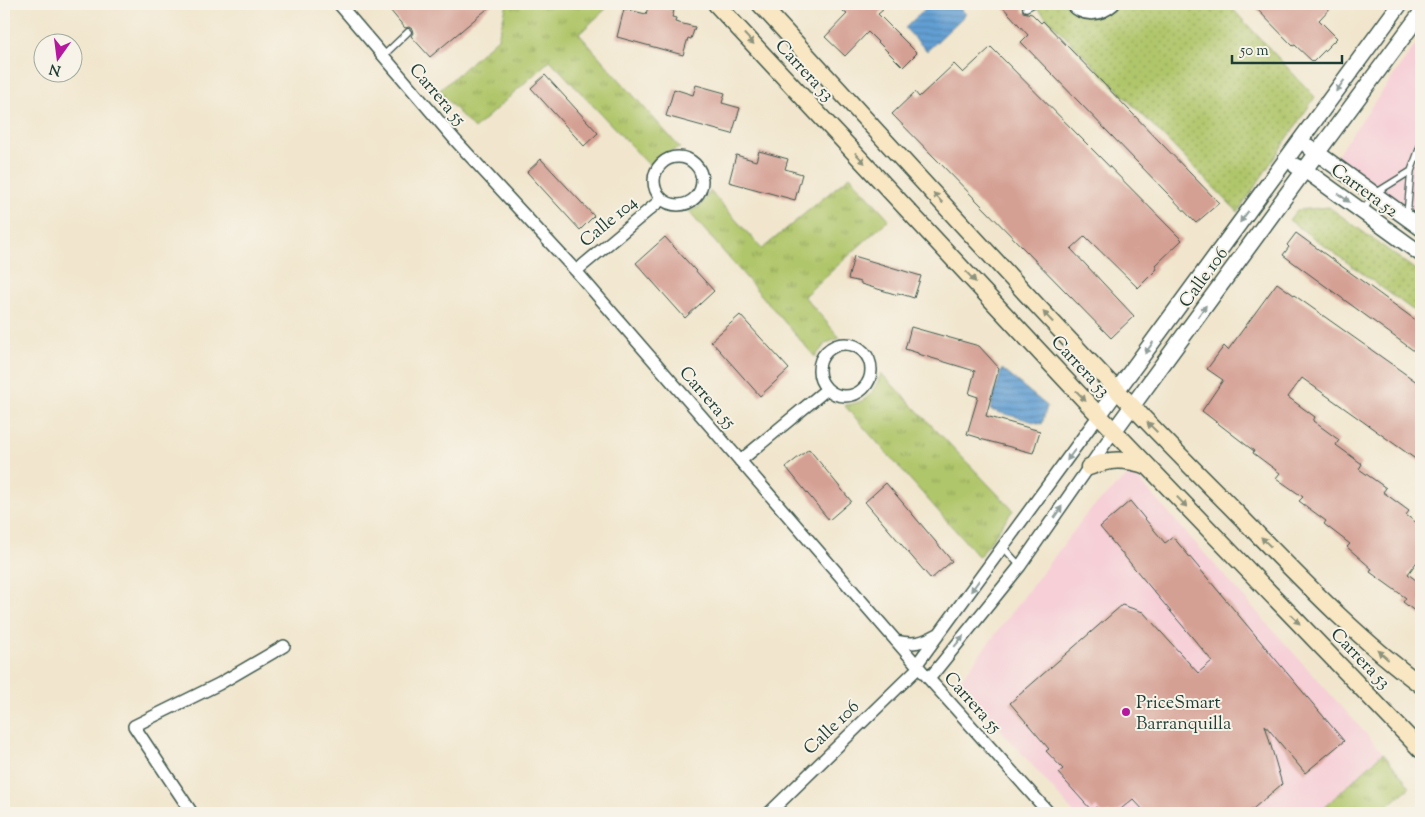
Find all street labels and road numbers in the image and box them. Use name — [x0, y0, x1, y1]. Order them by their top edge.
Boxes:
street label: Carrera 53 — [768, 35, 839, 108]
street label: Carrera 55 — [402, 58, 471, 132]
street label: Carrera 52 — [1325, 158, 1403, 225]
street label: Calle 104 — [575, 191, 644, 254]
street label: Calle 106 — [1174, 243, 1235, 314]
street label: Carrera 53 — [1044, 331, 1115, 404]
street label: Carrera 55 — [672, 361, 741, 435]
street label: Carrera 53 — [1324, 623, 1395, 696]
street label: Carrera 55 — [937, 667, 1006, 740]
street label: Calle 106 — [799, 695, 866, 762]

